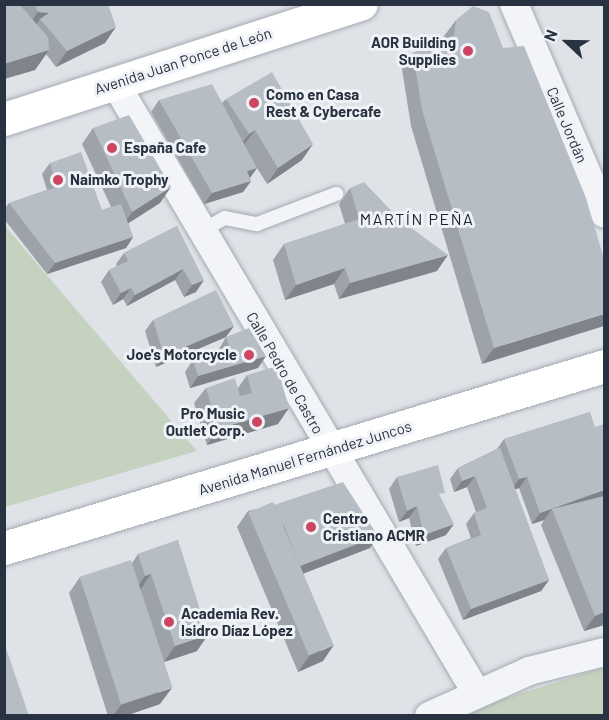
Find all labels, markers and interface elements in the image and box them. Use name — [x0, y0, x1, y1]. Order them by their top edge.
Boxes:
north arrow — [537, 12, 597, 72]
street label: Avenida Juan Ponce de León — [92, 24, 274, 98]
text: N — [539, 27, 561, 44]
place label: AOR Building Supplies — [371, 33, 456, 68]
marker: AOR Building Supplies — [461, 44, 475, 58]
street label: Calle Jordán — [543, 84, 591, 166]
place label: Como en Casa Rest & Cybercafe — [266, 85, 381, 120]
marker: Como en Casa Rest & Cybercafe — [247, 96, 261, 110]
place label: España Cafe — [124, 139, 206, 157]
marker: España Cafe — [105, 141, 119, 155]
place label: Naimko Trophy — [70, 171, 169, 189]
marker: Naimko Trophy — [51, 173, 65, 187]
district label: MARTÍN PEÑA — [360, 209, 474, 229]
street label: Calle Pedro de Castro — [243, 309, 327, 437]
place label: Joe's Motorcycle — [126, 346, 237, 364]
marker: Joe's Motorcycle — [242, 348, 256, 362]
place label: Pro Music Outlet Corp. — [166, 404, 245, 439]
marker: Pro Music Outlet Corp. — [250, 415, 264, 429]
street label: Avenida Manuel Fernández Juncos — [196, 417, 414, 499]
place label: Centro Cristiano ACMR — [323, 509, 425, 544]
marker: Centro Cristiano ACMR — [304, 520, 318, 534]
place label: Academia Rev. Isidro Díaz López — [181, 604, 293, 639]
marker: Academia Rev. Isidro Díaz López — [162, 615, 176, 629]

